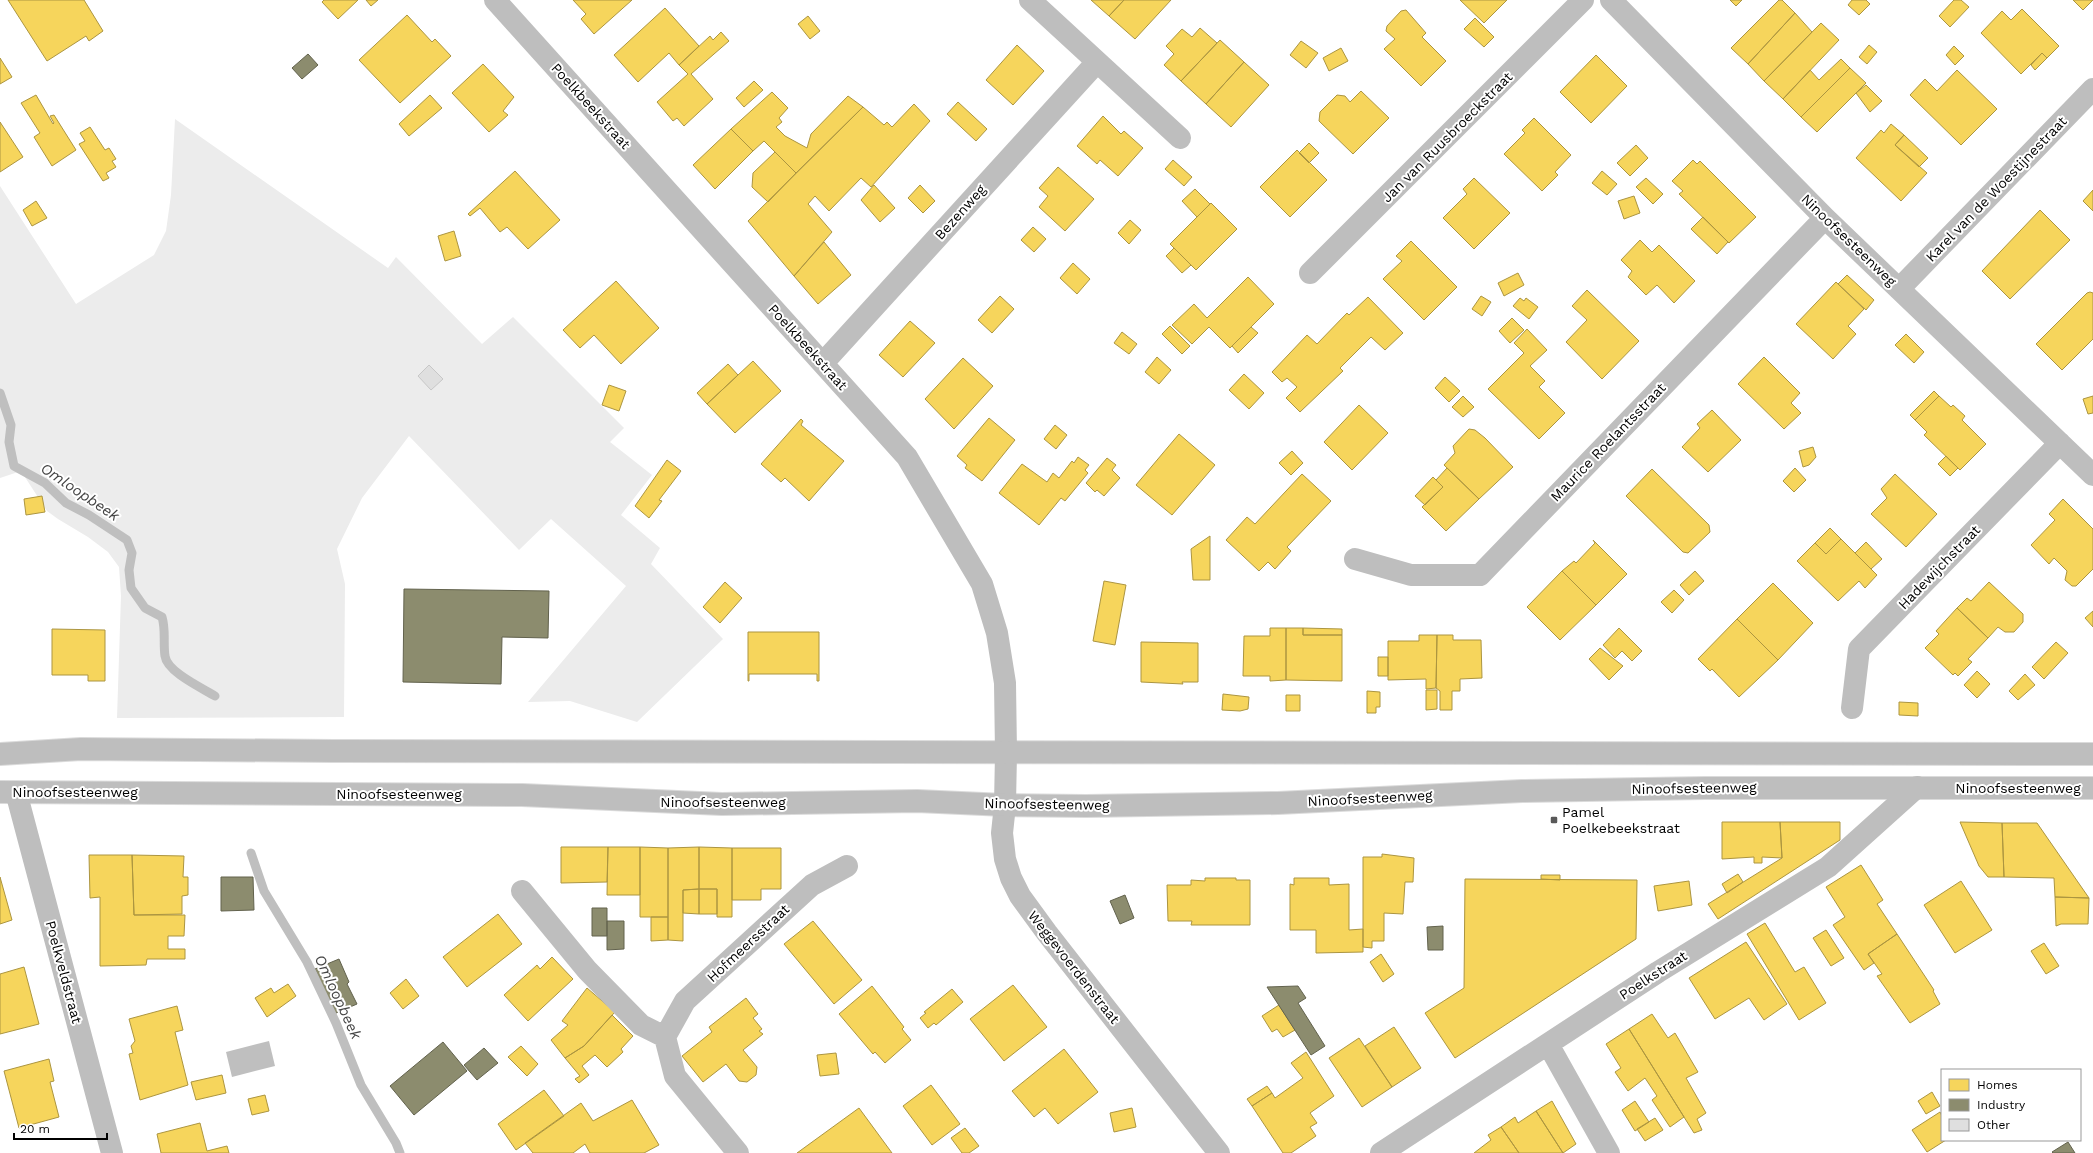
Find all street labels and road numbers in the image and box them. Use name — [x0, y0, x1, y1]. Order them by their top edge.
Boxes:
street label: Poelkbeekstraat — [548, 60, 634, 152]
street label: Jan van Ruusbroeckstraat — [1379, 68, 1516, 205]
street label: Karel van de Woestijnestraat — [1922, 113, 2070, 265]
street label: Bezenweg — [931, 181, 989, 243]
street label: Ninoofsesteenweg — [1798, 191, 1900, 290]
street label: Poelkbeekstraat — [765, 301, 851, 393]
street label: Maurice Roelantsstraat — [1547, 379, 1669, 505]
street label: Hadewijchstraat — [1895, 522, 1983, 612]
street label: Ninoofsesteenweg — [1631, 779, 1757, 797]
street label: Ninoofsesteenweg — [1955, 780, 2081, 796]
street label: Ninoofsesteenweg — [12, 784, 138, 800]
street label: Ninoofsesteenweg — [336, 786, 462, 802]
street label: Ninoofsesteenweg — [1307, 787, 1434, 809]
street label: Ninoofsesteenweg — [660, 794, 786, 810]
street label: Ninoofsesteenweg — [984, 795, 1110, 813]
street label: Hofmeersstraat — [704, 901, 792, 985]
street label: Weggevoerdenstraat — [1025, 907, 1123, 1027]
street label: Poelkveldstraat — [43, 919, 85, 1025]
street label: Poelkstraat — [1616, 947, 1690, 1003]

